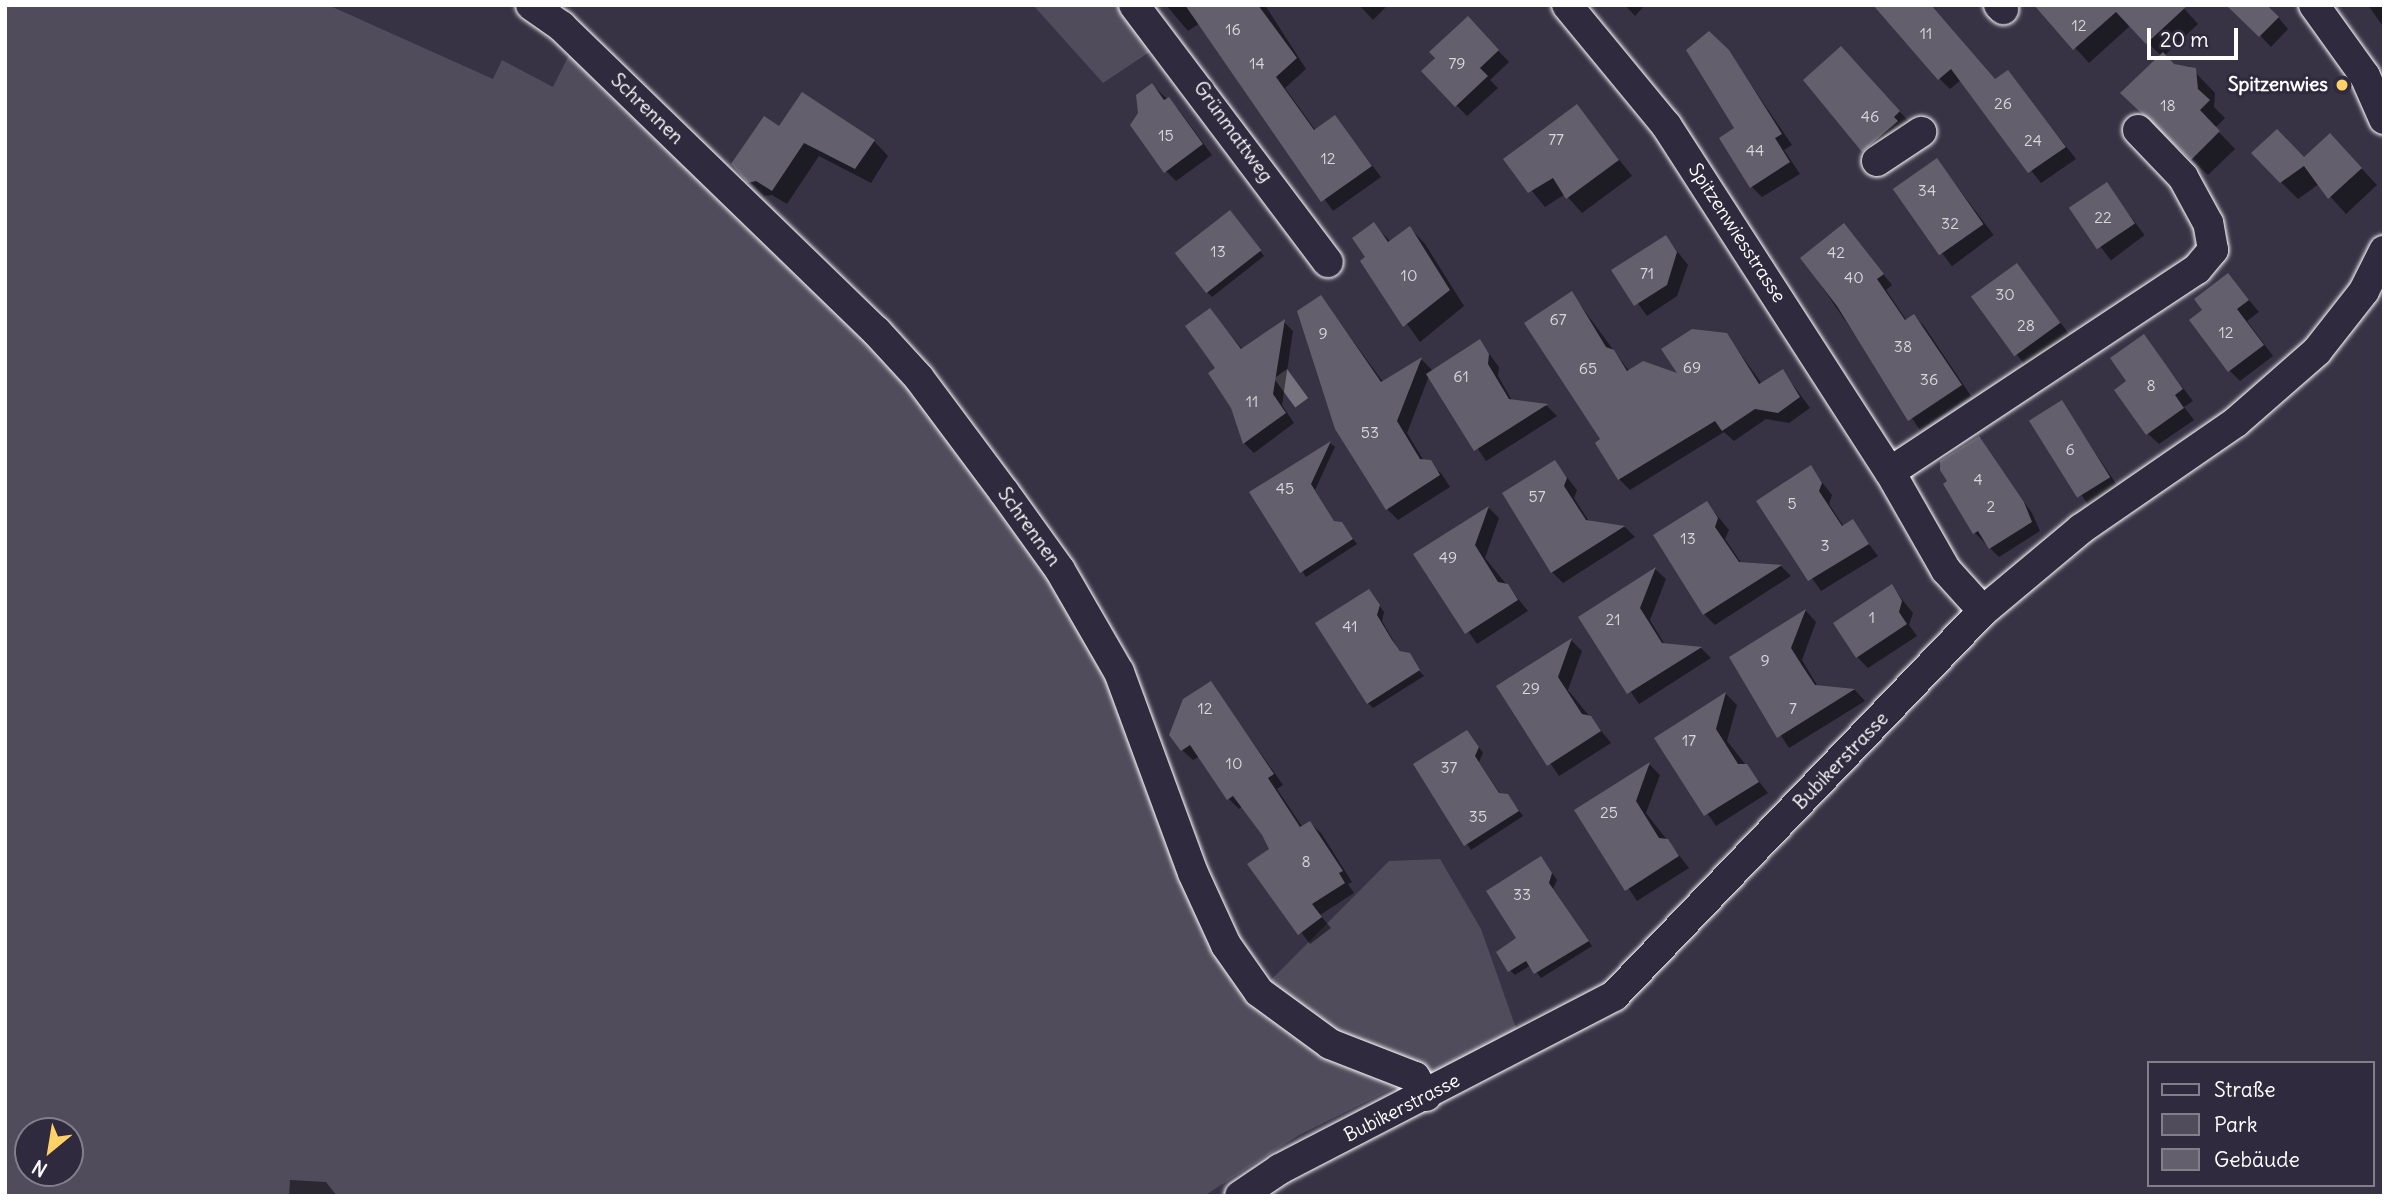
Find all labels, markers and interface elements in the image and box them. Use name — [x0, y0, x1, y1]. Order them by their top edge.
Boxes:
scale bar — [2151, 14, 2242, 58]
house number: 12 — [2071, 15, 2087, 35]
house number: 16 — [1225, 19, 1241, 39]
house number: 11 — [1920, 23, 1932, 43]
text: 20 m — [2160, 26, 2209, 53]
house number: 14 — [1249, 53, 1265, 73]
house number: 79 — [1448, 53, 1466, 73]
street label: Schrennen — [606, 69, 688, 149]
place label: Spitzenwies — [2228, 74, 2328, 96]
street label: Grünmattweg — [1189, 77, 1277, 187]
marker: Spitzenwies — [2334, 77, 2350, 93]
house number: 26 — [1994, 93, 2012, 113]
house number: 18 — [2160, 95, 2176, 115]
house number: 46 — [1861, 106, 1879, 126]
house number: 15 — [1158, 125, 1174, 145]
house number: 77 — [1548, 129, 1564, 149]
house number: 24 — [2024, 130, 2042, 150]
house number: 44 — [1746, 140, 1764, 160]
house number: 12 — [1320, 148, 1336, 168]
street label: Spitzenwiesstrasse — [1684, 159, 1790, 307]
house number: 34 — [1918, 180, 1936, 200]
house number: 22 — [2094, 207, 2112, 227]
house number: 32 — [1941, 213, 1959, 233]
house number: 13 — [1210, 241, 1226, 261]
house number: 42 — [1827, 242, 1845, 262]
house number: 71 — [1640, 263, 1654, 283]
house number: 10 — [1401, 265, 1417, 285]
house number: 40 — [1844, 267, 1864, 287]
house number: 30 — [1995, 284, 2015, 304]
house number: 67 — [1549, 309, 1567, 329]
house number: 28 — [2017, 315, 2035, 335]
house number: 12 — [2218, 322, 2234, 342]
house number: 9 — [1318, 323, 1328, 343]
house number: 38 — [1894, 336, 1912, 356]
house number: 69 — [1683, 357, 1701, 377]
house number: 65 — [1579, 358, 1597, 378]
house number: 61 — [1453, 366, 1469, 386]
house number: 36 — [1920, 369, 1938, 389]
house number: 8 — [2146, 375, 2156, 395]
house number: 11 — [1246, 391, 1258, 411]
house number: 53 — [1361, 422, 1379, 442]
house number: 6 — [2065, 439, 2075, 459]
house number: 4 — [1973, 469, 1983, 489]
house number: 45 — [1276, 478, 1294, 498]
street label: Schrennen — [993, 483, 1065, 571]
house number: 57 — [1528, 486, 1546, 506]
house number: 5 — [1787, 493, 1797, 513]
house number: 2 — [1987, 496, 1995, 516]
house number: 13 — [1680, 528, 1696, 548]
house number: 3 — [1820, 535, 1830, 555]
house number: 49 — [1439, 547, 1457, 567]
house number: 1 — [1869, 607, 1875, 627]
house number: 21 — [1605, 609, 1621, 629]
house number: 41 — [1342, 616, 1358, 636]
house number: 9 — [1760, 650, 1770, 670]
house number: 29 — [1522, 678, 1540, 698]
house number: 12 — [1197, 698, 1213, 718]
house number: 7 — [1789, 698, 1797, 718]
street label: Bubikerstrasse — [1789, 707, 1893, 815]
house number: 17 — [1682, 730, 1696, 750]
house number: 10 — [1226, 753, 1242, 773]
house number: 37 — [1441, 757, 1457, 777]
house number: 25 — [1600, 802, 1618, 822]
house number: 35 — [1469, 806, 1487, 826]
house number: 8 — [1301, 851, 1311, 871]
house number: 33 — [1513, 884, 1531, 904]
legend — [2148, 1061, 2375, 1187]
street label: Bubikerstrasse — [1340, 1069, 1464, 1147]
text: Straße — [2214, 1076, 2275, 1103]
text: Park — [2214, 1111, 2257, 1138]
north arrow — [14, 1117, 84, 1187]
text: Gebäude — [2214, 1146, 2300, 1173]
text: N — [28, 1155, 51, 1182]

